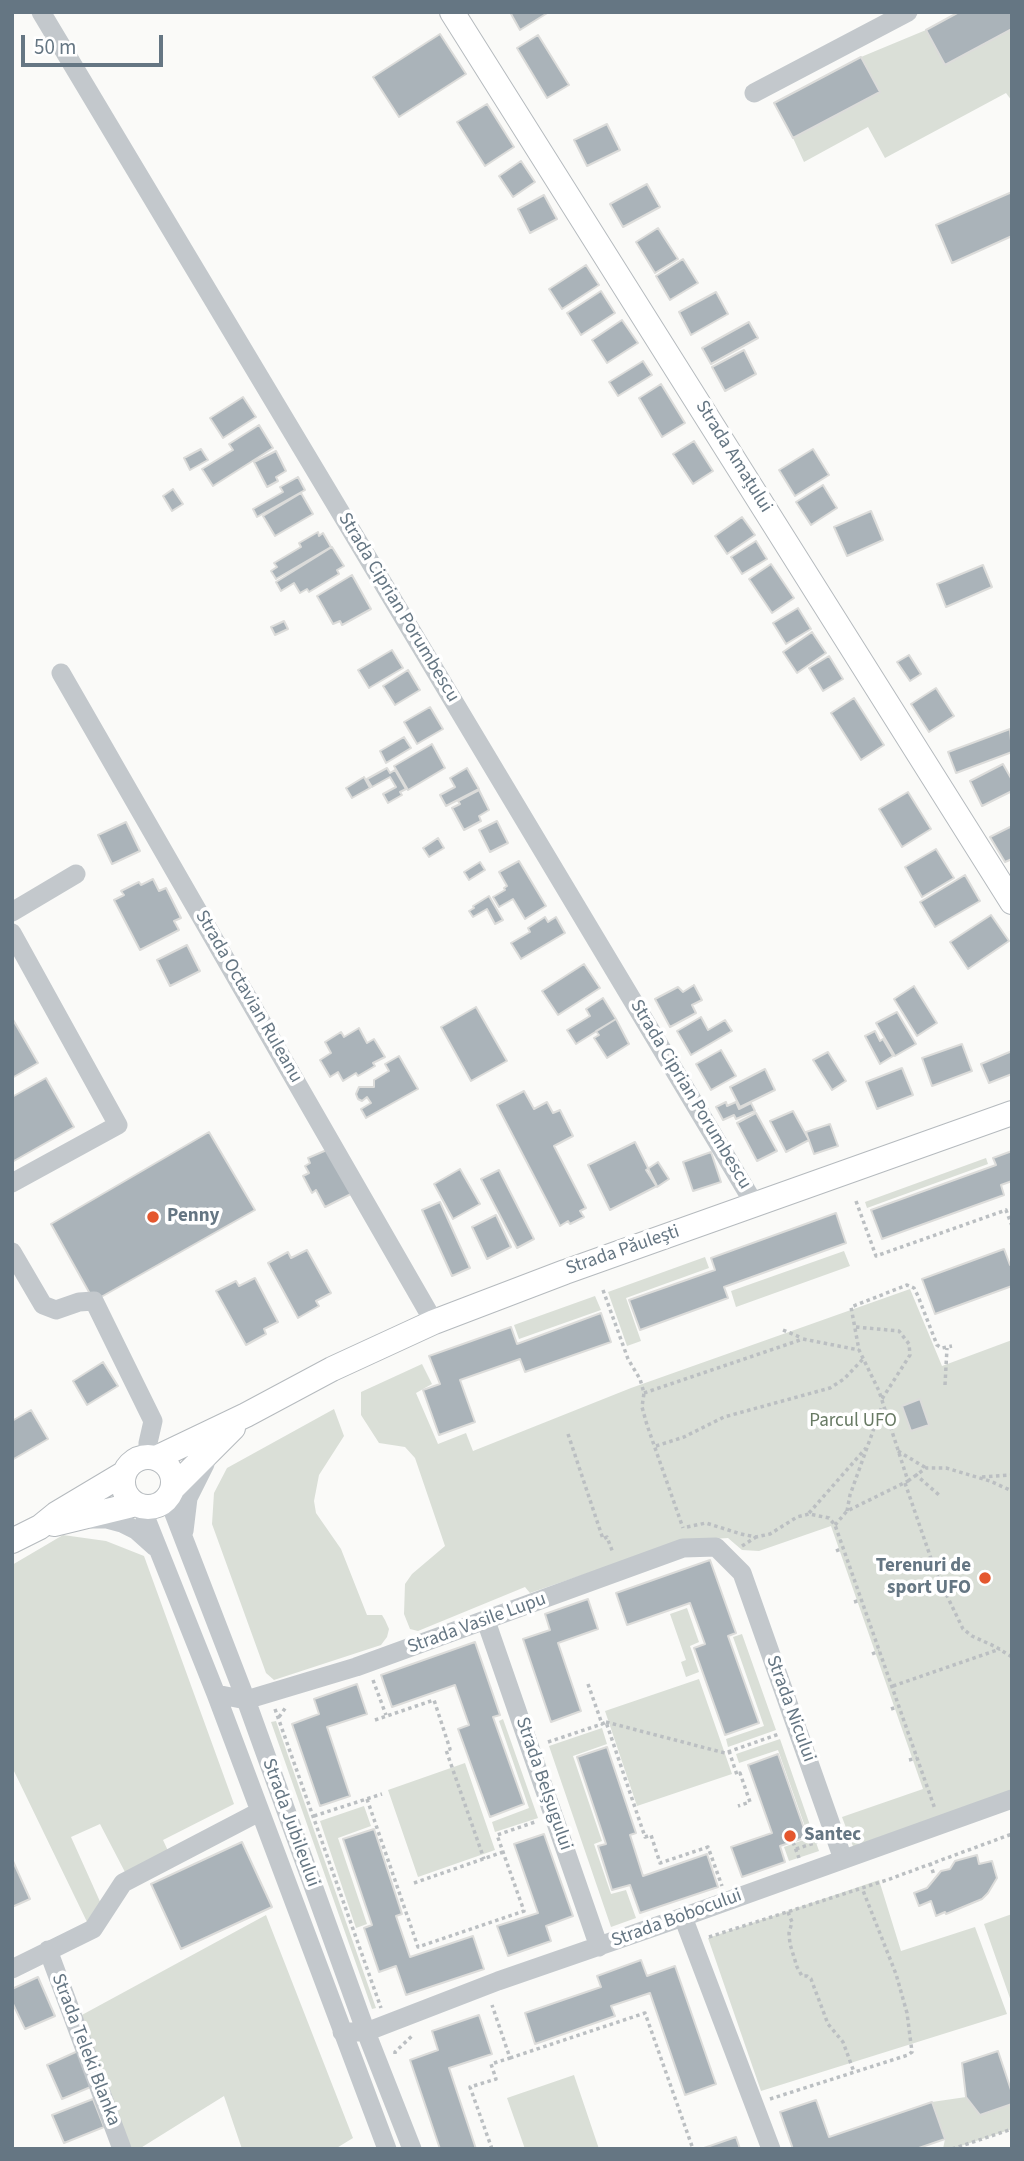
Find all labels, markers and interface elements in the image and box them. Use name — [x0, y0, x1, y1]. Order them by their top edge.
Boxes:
scale bar — [24, 21, 166, 65]
text: 50 m — [34, 32, 76, 62]
street label: Strada Amațului — [689, 397, 777, 517]
street label: Strada Ciprian Porumbescu — [332, 509, 464, 707]
street label: Strada Octavian Ruleanu — [189, 907, 307, 1087]
street label: Strada Ciprian Porumbescu — [624, 996, 756, 1194]
place label: Penny — [167, 1206, 219, 1228]
marker: Penny — [145, 1209, 161, 1225]
street label: Strada Păulești — [563, 1221, 683, 1281]
park label: Parcul UFO — [809, 1411, 897, 1433]
place label: Terenuri de sport UFO — [876, 1556, 971, 1600]
marker: Terenuri de sport UFO — [977, 1570, 993, 1586]
street label: Strada Vasile Lupu — [405, 1588, 549, 1660]
street label: Strada Nicului — [760, 1653, 820, 1765]
street label: Strada Belșugului — [510, 1714, 576, 1854]
street label: Strada Jubileului — [256, 1756, 324, 1890]
place label: Santec — [804, 1825, 861, 1847]
marker: Santec — [782, 1828, 798, 1844]
street label: Strada Bobocului — [609, 1885, 745, 1953]
street label: Strada Teleki Blanka — [46, 1971, 124, 2129]

